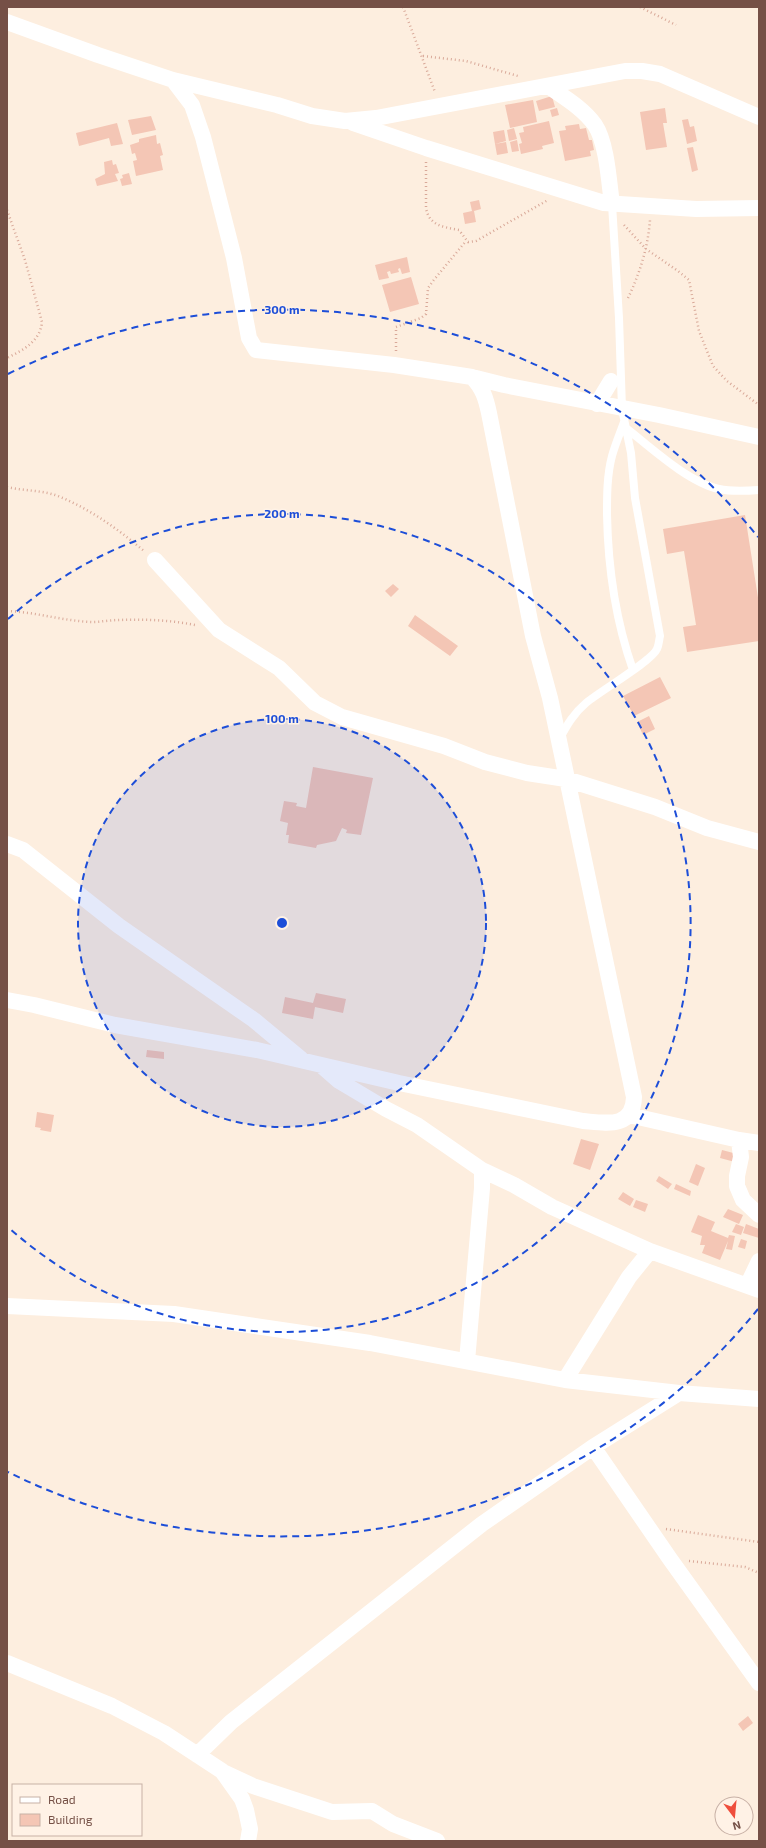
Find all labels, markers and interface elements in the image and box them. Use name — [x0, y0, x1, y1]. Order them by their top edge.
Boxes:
text: 300 m — [264, 302, 300, 316]
text: 200 m — [264, 506, 300, 520]
text: 100 m — [265, 711, 299, 725]
centre of rings — [275, 916, 289, 930]
legend — [12, 1784, 142, 1836]
text: Road — [48, 1792, 76, 1806]
north arrow — [714, 1796, 754, 1836]
text: Building — [48, 1812, 93, 1826]
text: N — [731, 1819, 743, 1833]

